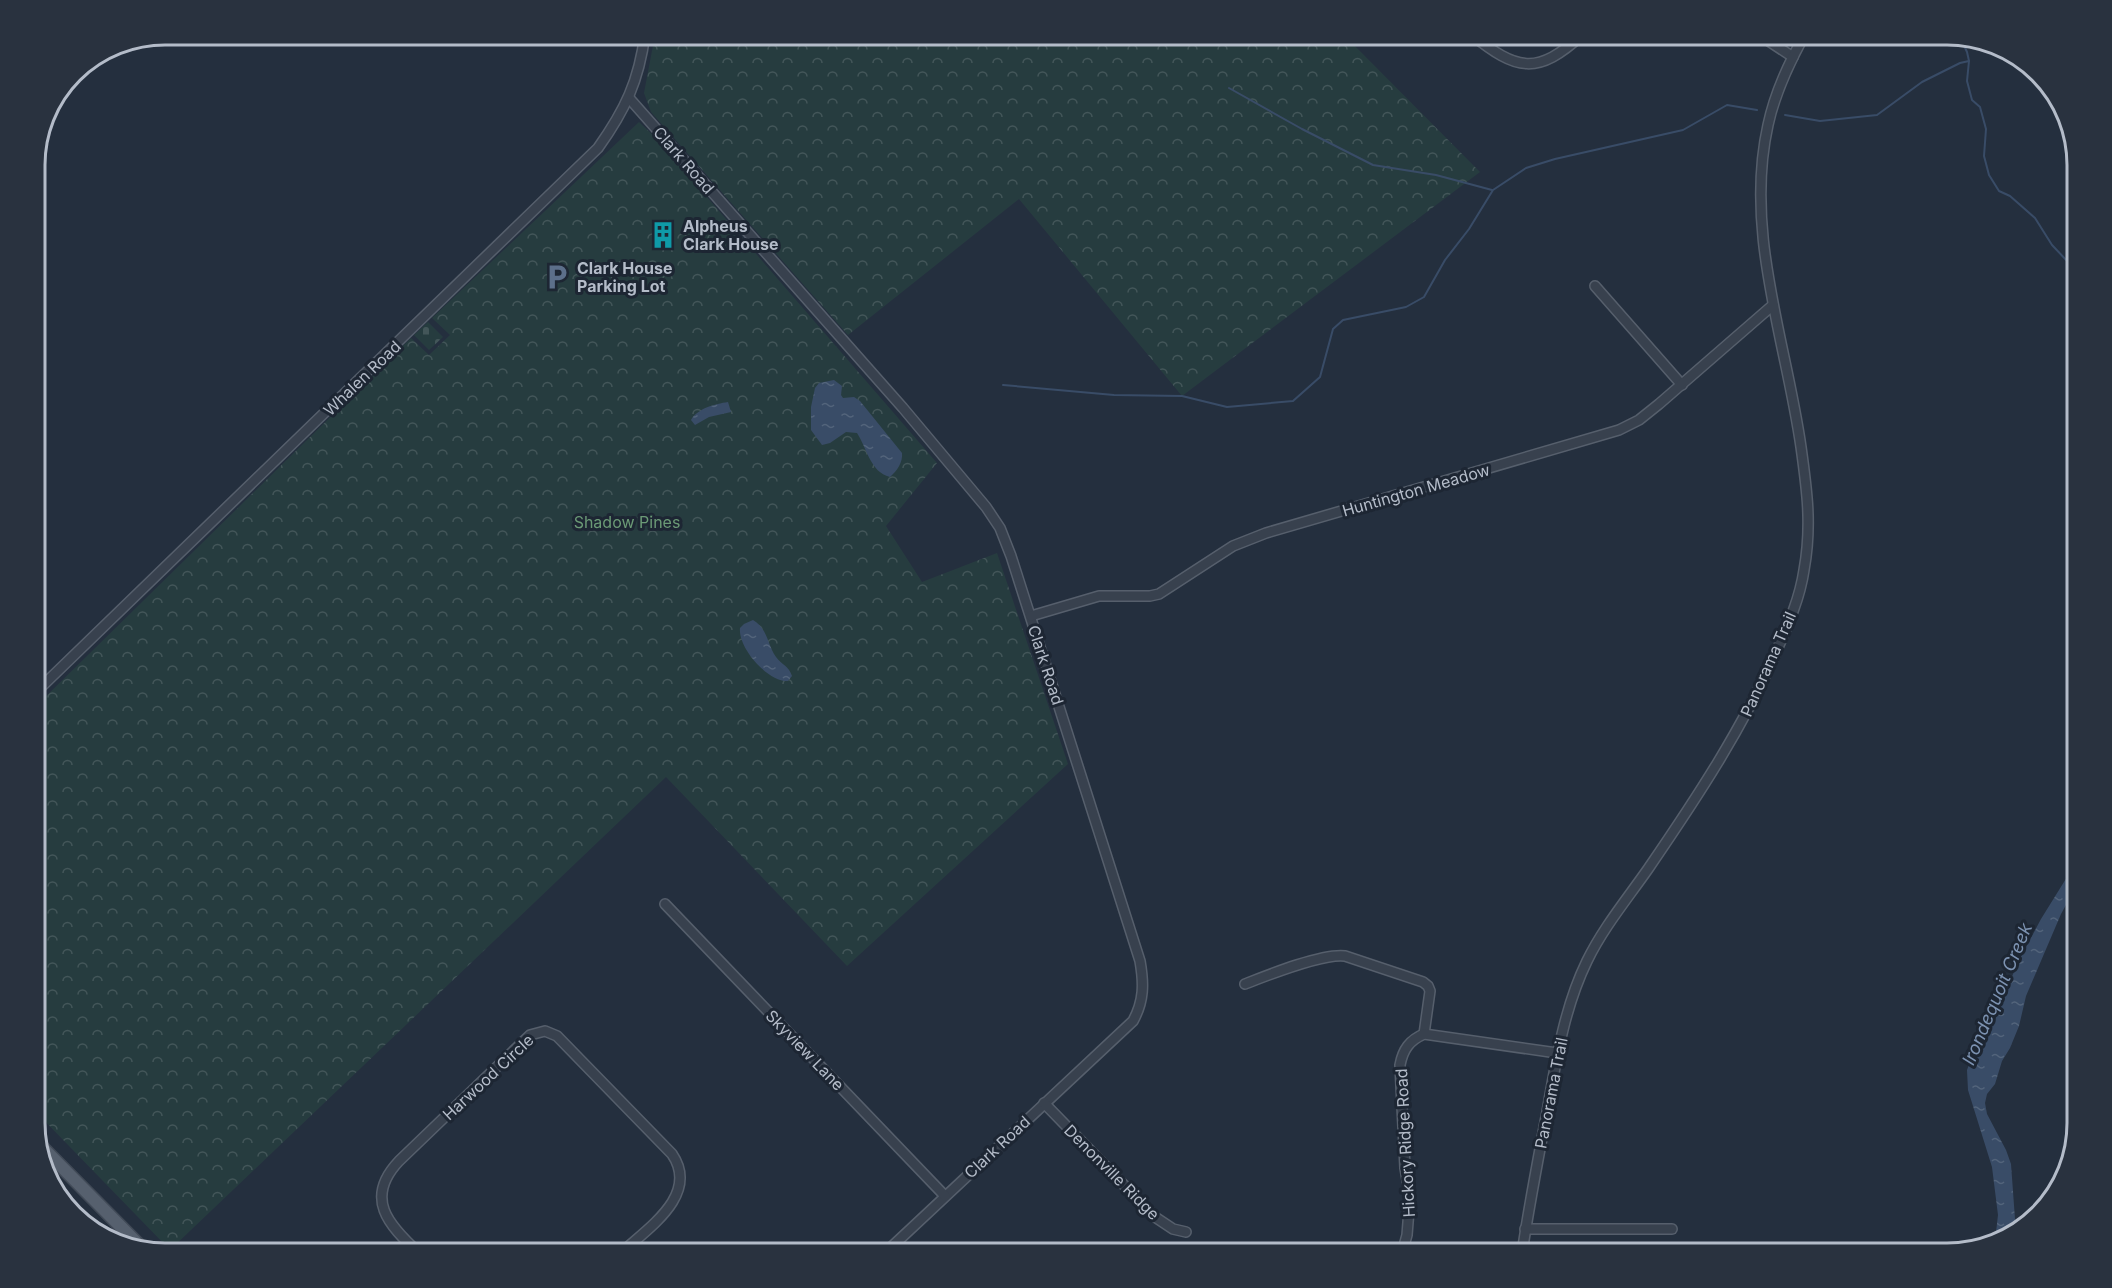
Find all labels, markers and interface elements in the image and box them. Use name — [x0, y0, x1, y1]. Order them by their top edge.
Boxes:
street label: Clark Road — [649, 122, 719, 198]
place label: Alpheus Clark House — [683, 216, 779, 254]
building icon: Alpheus Clark House — [648, 220, 678, 250]
place label: Clark House Parking Lot — [577, 258, 673, 296]
parking icon: Clark House Parking Lot — [542, 262, 572, 292]
street label: Whalen Road — [319, 336, 405, 420]
street label: Huntington Meadow — [1340, 459, 1492, 521]
park label: Shadow Pines — [574, 512, 680, 532]
street label: Panorama Trail — [1736, 608, 1800, 720]
street label: Clark Road — [1024, 623, 1068, 707]
water label: Irondequoit Creek — [1958, 919, 2037, 1068]
street label: Skyview Lane — [762, 1006, 848, 1094]
street label: Harwood Circle — [438, 1030, 538, 1124]
street label: Panorama Trail — [1530, 1036, 1572, 1150]
street label: Hickory Ridge Road — [1391, 1068, 1419, 1218]
street label: Clark Road — [960, 1111, 1034, 1183]
street label: Denonville Ridge — [1060, 1120, 1164, 1224]

